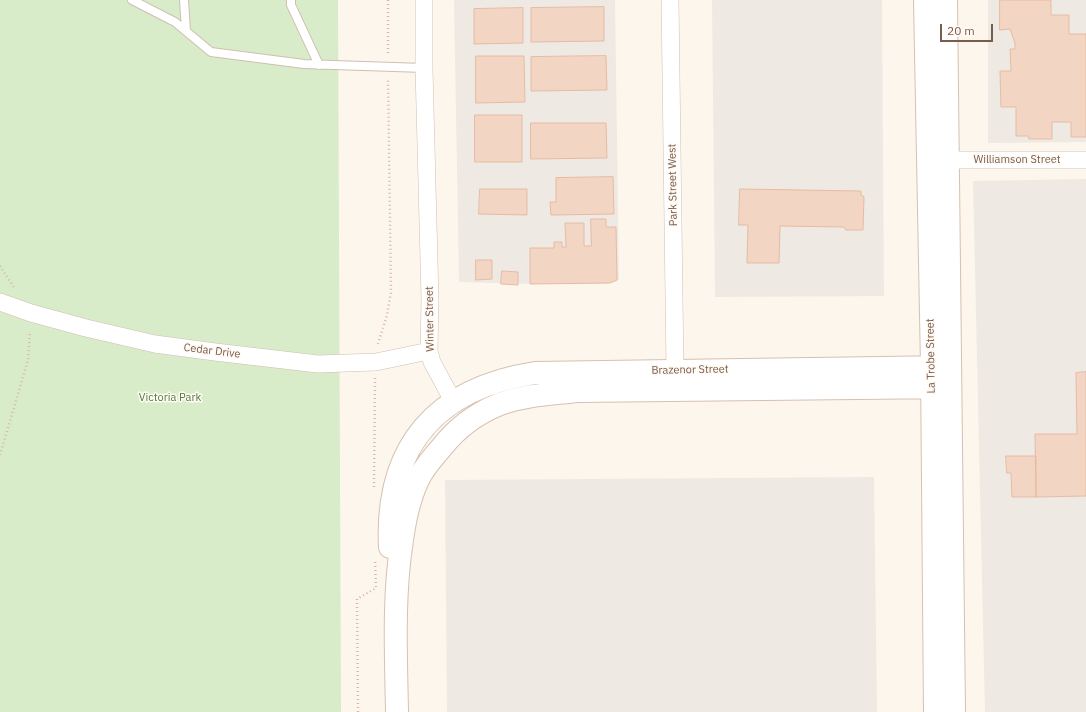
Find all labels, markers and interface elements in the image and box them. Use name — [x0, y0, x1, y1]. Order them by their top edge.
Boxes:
scale bar — [942, 16, 995, 42]
text: 20 m — [947, 23, 975, 38]
street label: Park Street West — [666, 144, 680, 226]
street label: Williamson Street — [973, 153, 1061, 167]
street label: Winter Street — [423, 286, 437, 352]
street label: La Trobe Street — [924, 318, 938, 394]
street label: Cedar Drive — [183, 341, 241, 361]
street label: Brazenor Street — [651, 363, 729, 377]
park label: Victoria Park — [139, 391, 201, 405]

